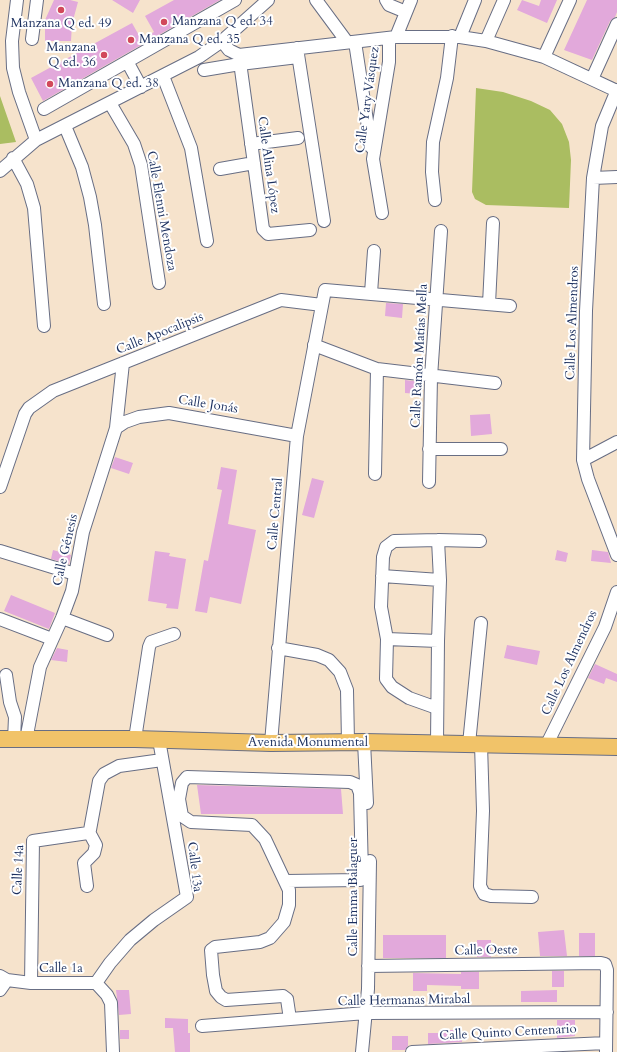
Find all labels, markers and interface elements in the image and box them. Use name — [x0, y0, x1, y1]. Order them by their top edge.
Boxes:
marker: Manzana Q ed. 49 — [56, 5, 66, 15]
place label: Manzana Q ed. 34 — [172, 14, 273, 30]
place label: Manzana Q ed. 49 — [11, 16, 111, 32]
marker: Manzana Q ed. 34 — [159, 17, 169, 27]
place label: Manzana Q ed. 35 — [139, 32, 240, 48]
marker: Manzana Q ed. 35 — [126, 35, 136, 45]
place label: Manzana Q ed. 36 — [46, 40, 96, 71]
street label: Calle Yary Vásquez — [353, 46, 383, 154]
marker: Manzana Q ed. 36 — [99, 50, 109, 60]
place label: Manzana Q ed. 38 — [58, 76, 159, 92]
marker: Manzana Q ed. 38 — [45, 79, 55, 89]
street label: Calle Alina López — [253, 115, 283, 215]
street label: Calle Elenni Mendoza — [143, 150, 179, 272]
street label: Calle Los Almendros — [563, 266, 583, 380]
street label: Calle Ramón Matías Mella — [408, 283, 432, 429]
street label: Calle Apocalipsis — [114, 309, 206, 359]
street label: Calle Jonás — [177, 393, 239, 417]
street label: Calle Central — [265, 477, 287, 551]
street label: Calle Génesis — [50, 512, 82, 588]
street label: Calle Los Almendros — [539, 608, 601, 718]
street label: Avenida Monumental — [248, 735, 368, 751]
street label: Calle Emma Balaguer — [346, 837, 362, 957]
street label: Calle 13a — [183, 841, 205, 893]
street label: Calle 14a — [10, 844, 28, 896]
street label: Calle Oeste — [454, 943, 518, 959]
street label: Calle 1a — [39, 961, 83, 977]
street label: Calle Hermanas Mirabal — [338, 992, 470, 1010]
street label: Calle Quinto Centenario — [439, 1022, 577, 1044]

